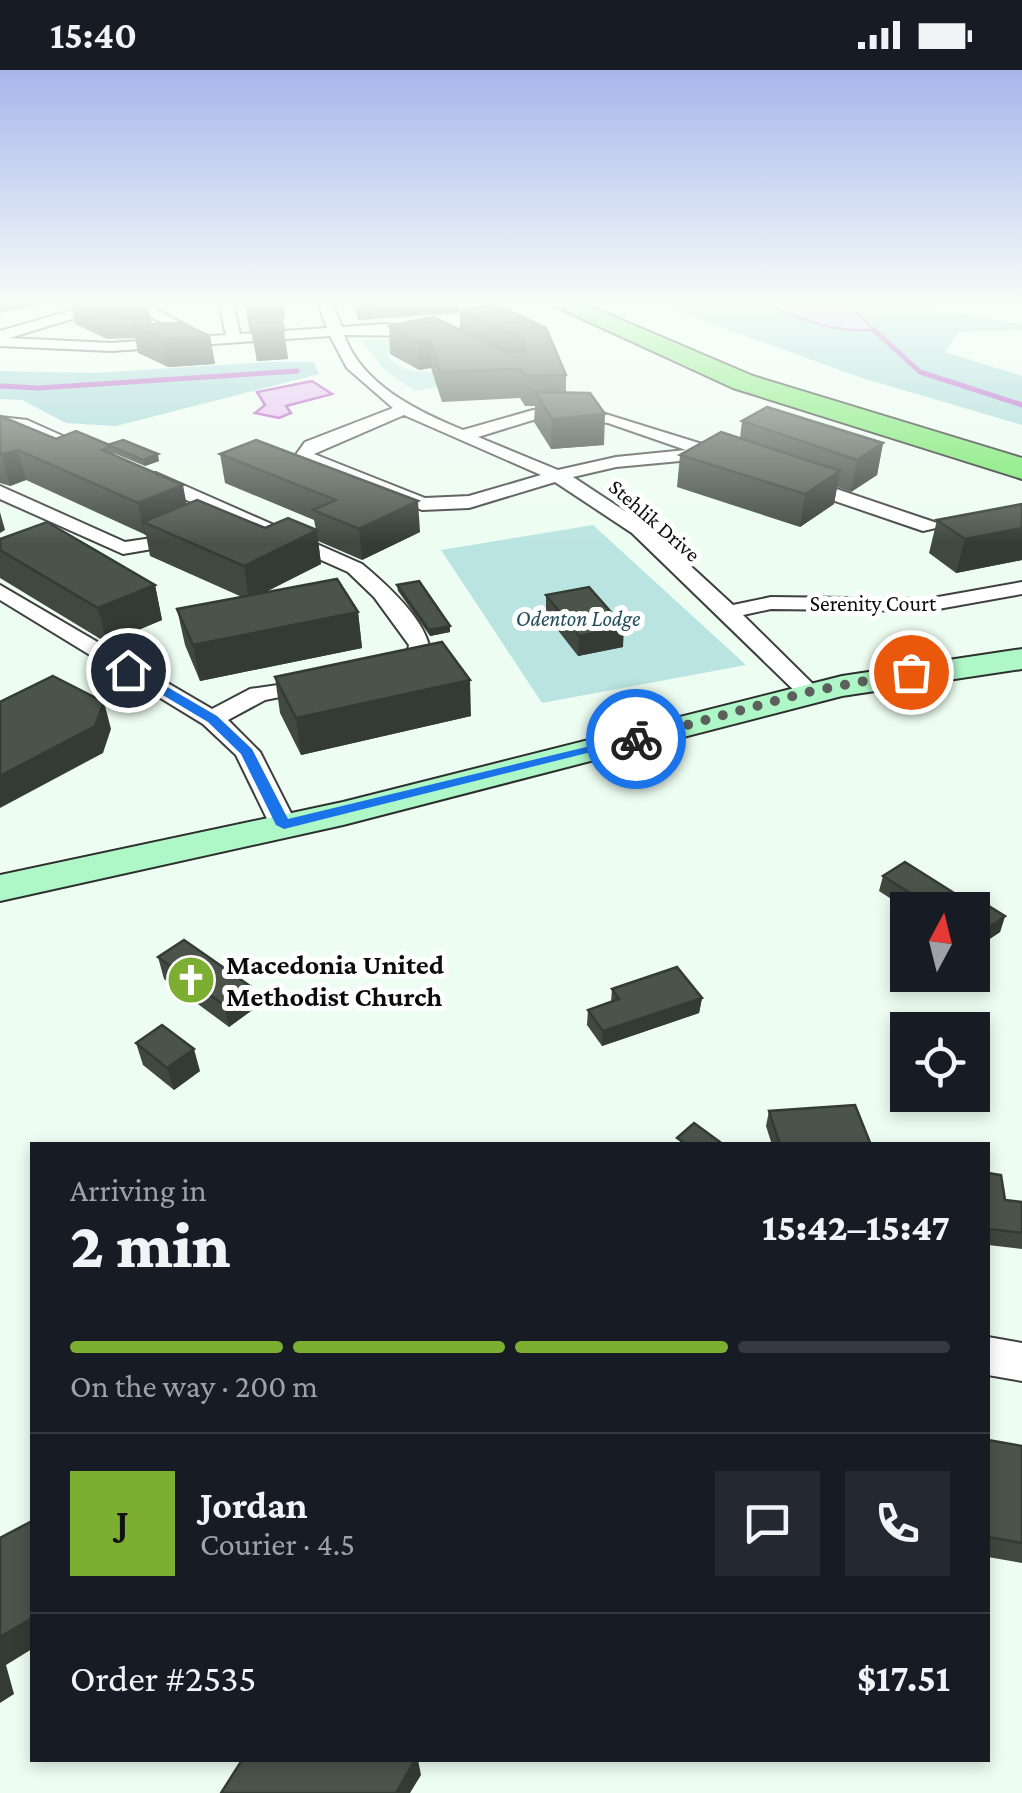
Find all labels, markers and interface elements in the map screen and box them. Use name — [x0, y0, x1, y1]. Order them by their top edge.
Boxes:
text: 15:40 — [50, 14, 137, 56]
street label: Stehlik Drive — [604, 474, 705, 567]
street label: Serenity Court — [810, 591, 937, 616]
park label: Odenton Lodge — [516, 606, 641, 631]
pin — [86, 628, 171, 713]
pin — [869, 630, 954, 715]
icon: home — [101, 643, 156, 698]
icon: bag — [884, 645, 939, 700]
courier — [586, 689, 686, 789]
icon: bike — [609, 712, 664, 767]
north arrow — [890, 892, 990, 992]
map controls — [890, 892, 990, 1112]
place label: Macedonia United Methodist Church — [226, 949, 445, 1012]
church icon: Macedonia United Methodist Church — [165, 954, 217, 1006]
button: locate — [890, 1012, 990, 1112]
text: Arriving in — [70, 1172, 207, 1208]
text: 15:42–15:47 — [762, 1206, 950, 1248]
text: 2 min — [70, 1209, 231, 1281]
text: On the way · 200 m — [70, 1368, 318, 1404]
button: chat — [715, 1471, 820, 1576]
button: phone — [845, 1471, 950, 1576]
text: Jordan — [200, 1484, 308, 1526]
text: J — [116, 1502, 129, 1544]
text: Courier · 4.5 — [200, 1526, 355, 1562]
text: Order #2535 — [70, 1657, 256, 1699]
text: $17.51 — [857, 1657, 950, 1699]

